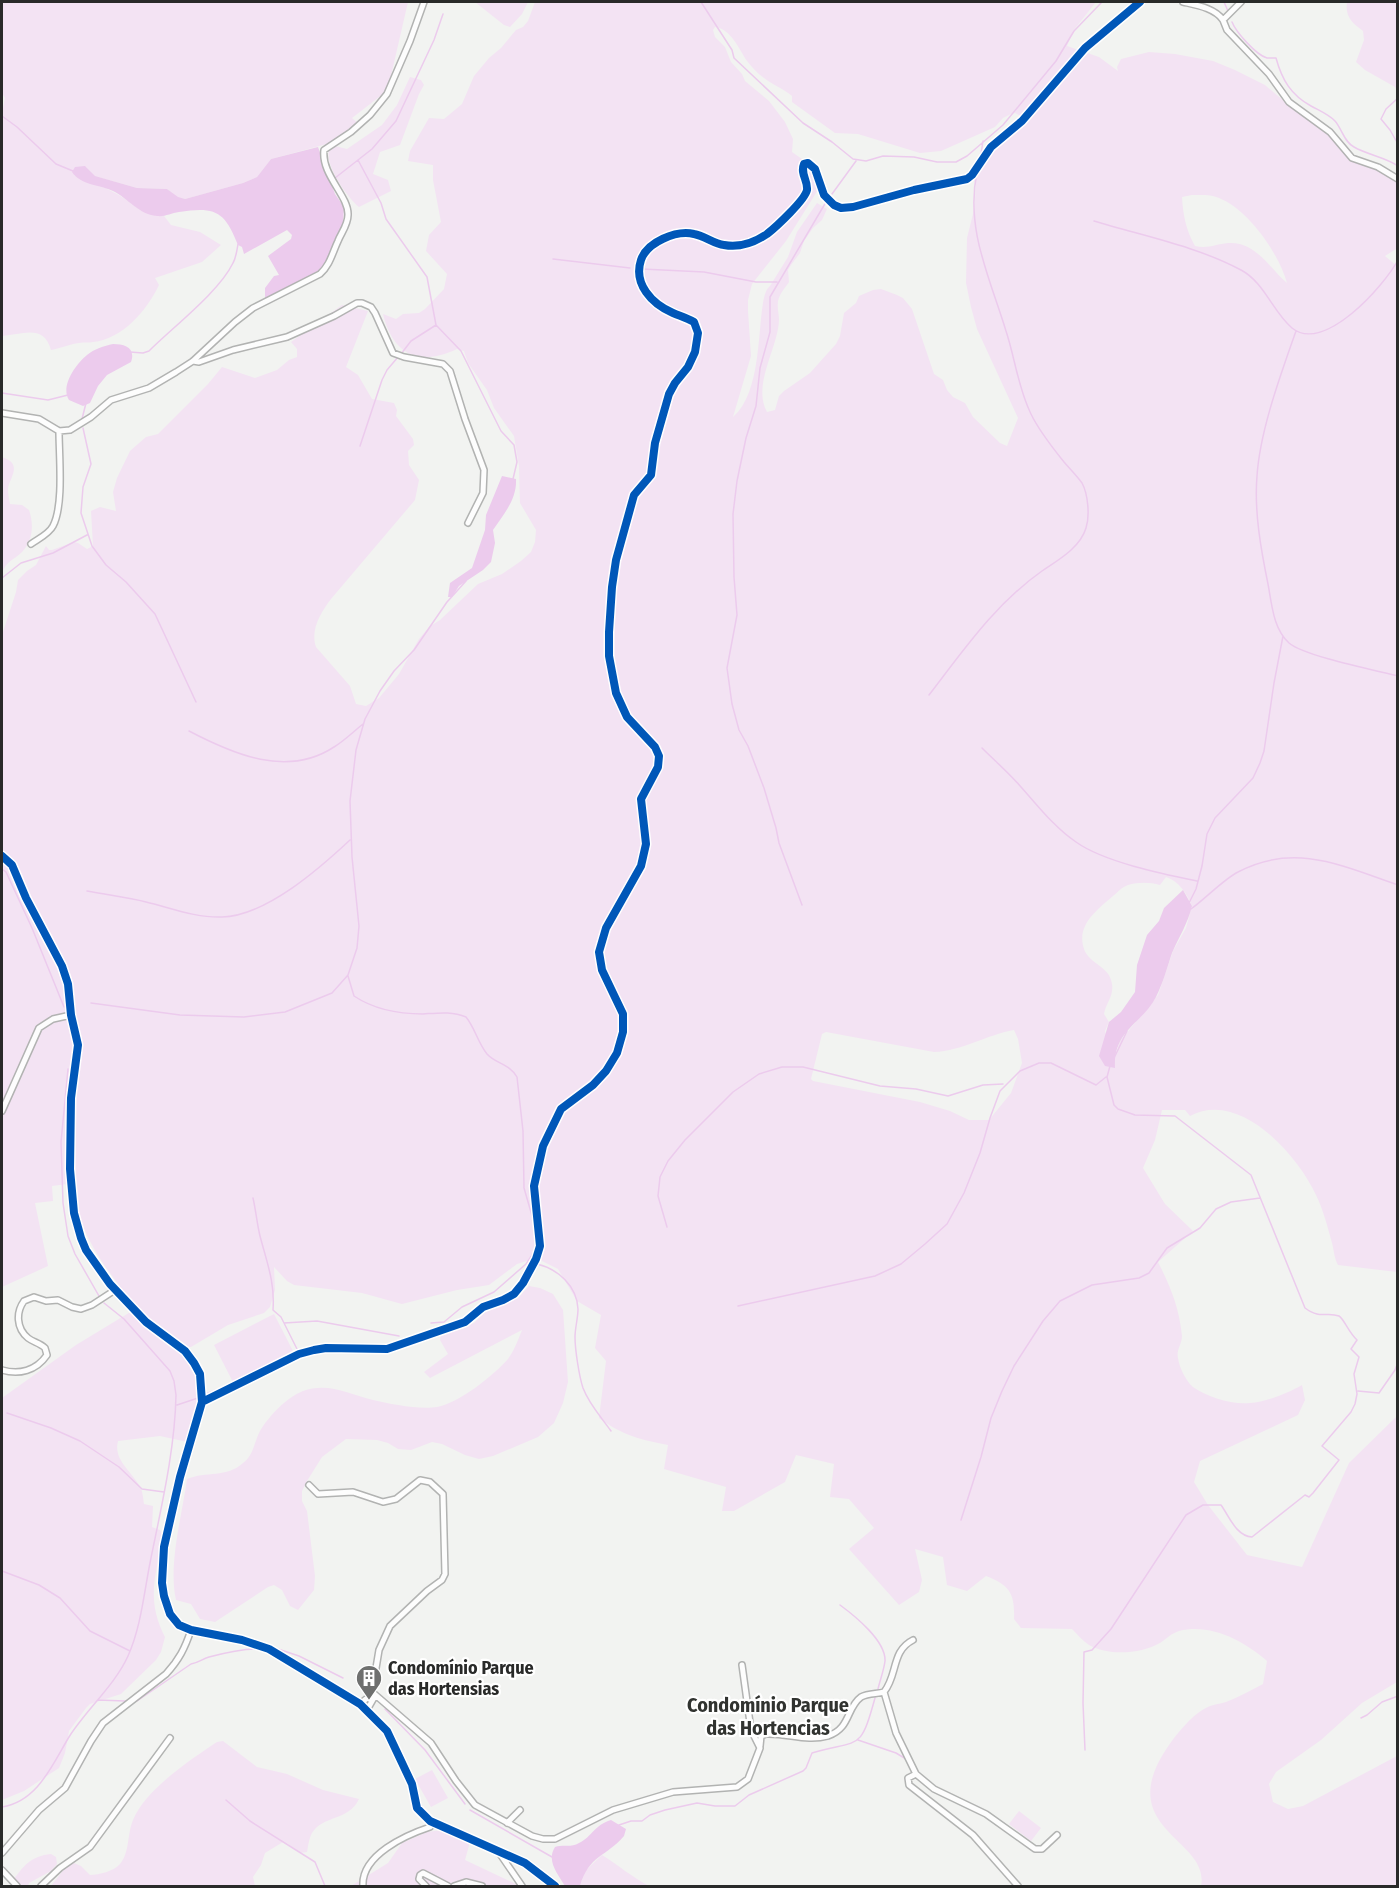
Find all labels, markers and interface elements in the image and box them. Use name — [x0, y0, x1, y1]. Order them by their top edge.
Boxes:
place label: Condomínio Parque das Hortensias — [388, 1657, 534, 1700]
building icon: Condomínio Parque das Hortensias — [354, 1663, 384, 1701]
district label: Condomínio Parque das Hortencias — [687, 1693, 849, 1740]

